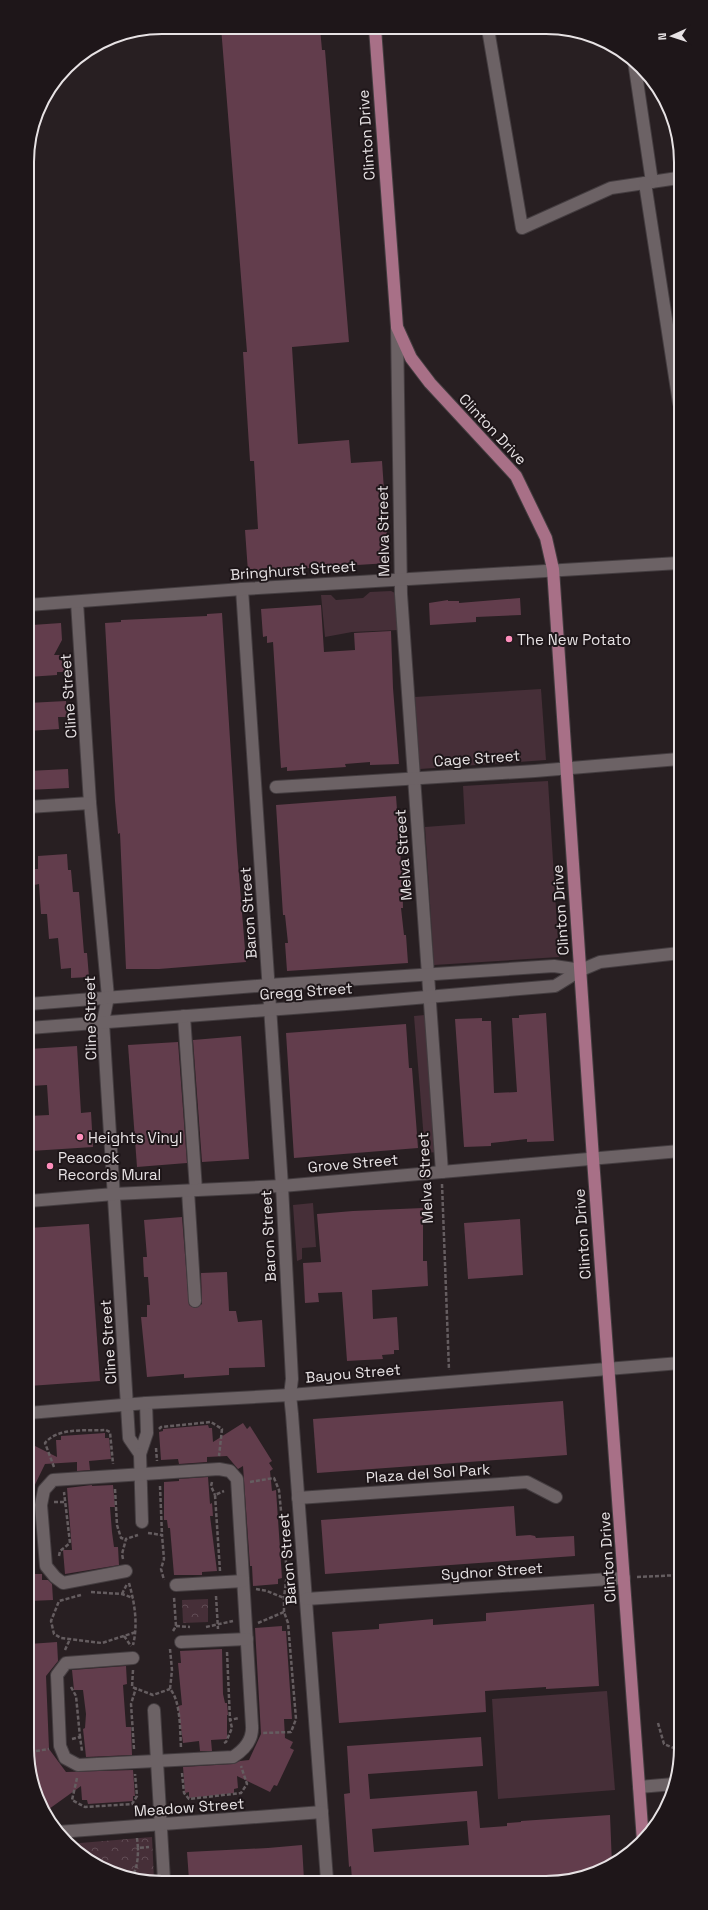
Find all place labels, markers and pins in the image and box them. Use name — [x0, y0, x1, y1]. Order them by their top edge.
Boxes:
place label: The New Potato — [517, 630, 631, 649]
marker: The New Potato — [504, 634, 514, 644]
place label: Heights Vinyl — [88, 1128, 182, 1147]
marker: Heights Vinyl — [75, 1132, 85, 1142]
place label: Peacock Records Mural — [58, 1148, 161, 1184]
marker: Peacock Records Mural — [45, 1161, 55, 1171]

